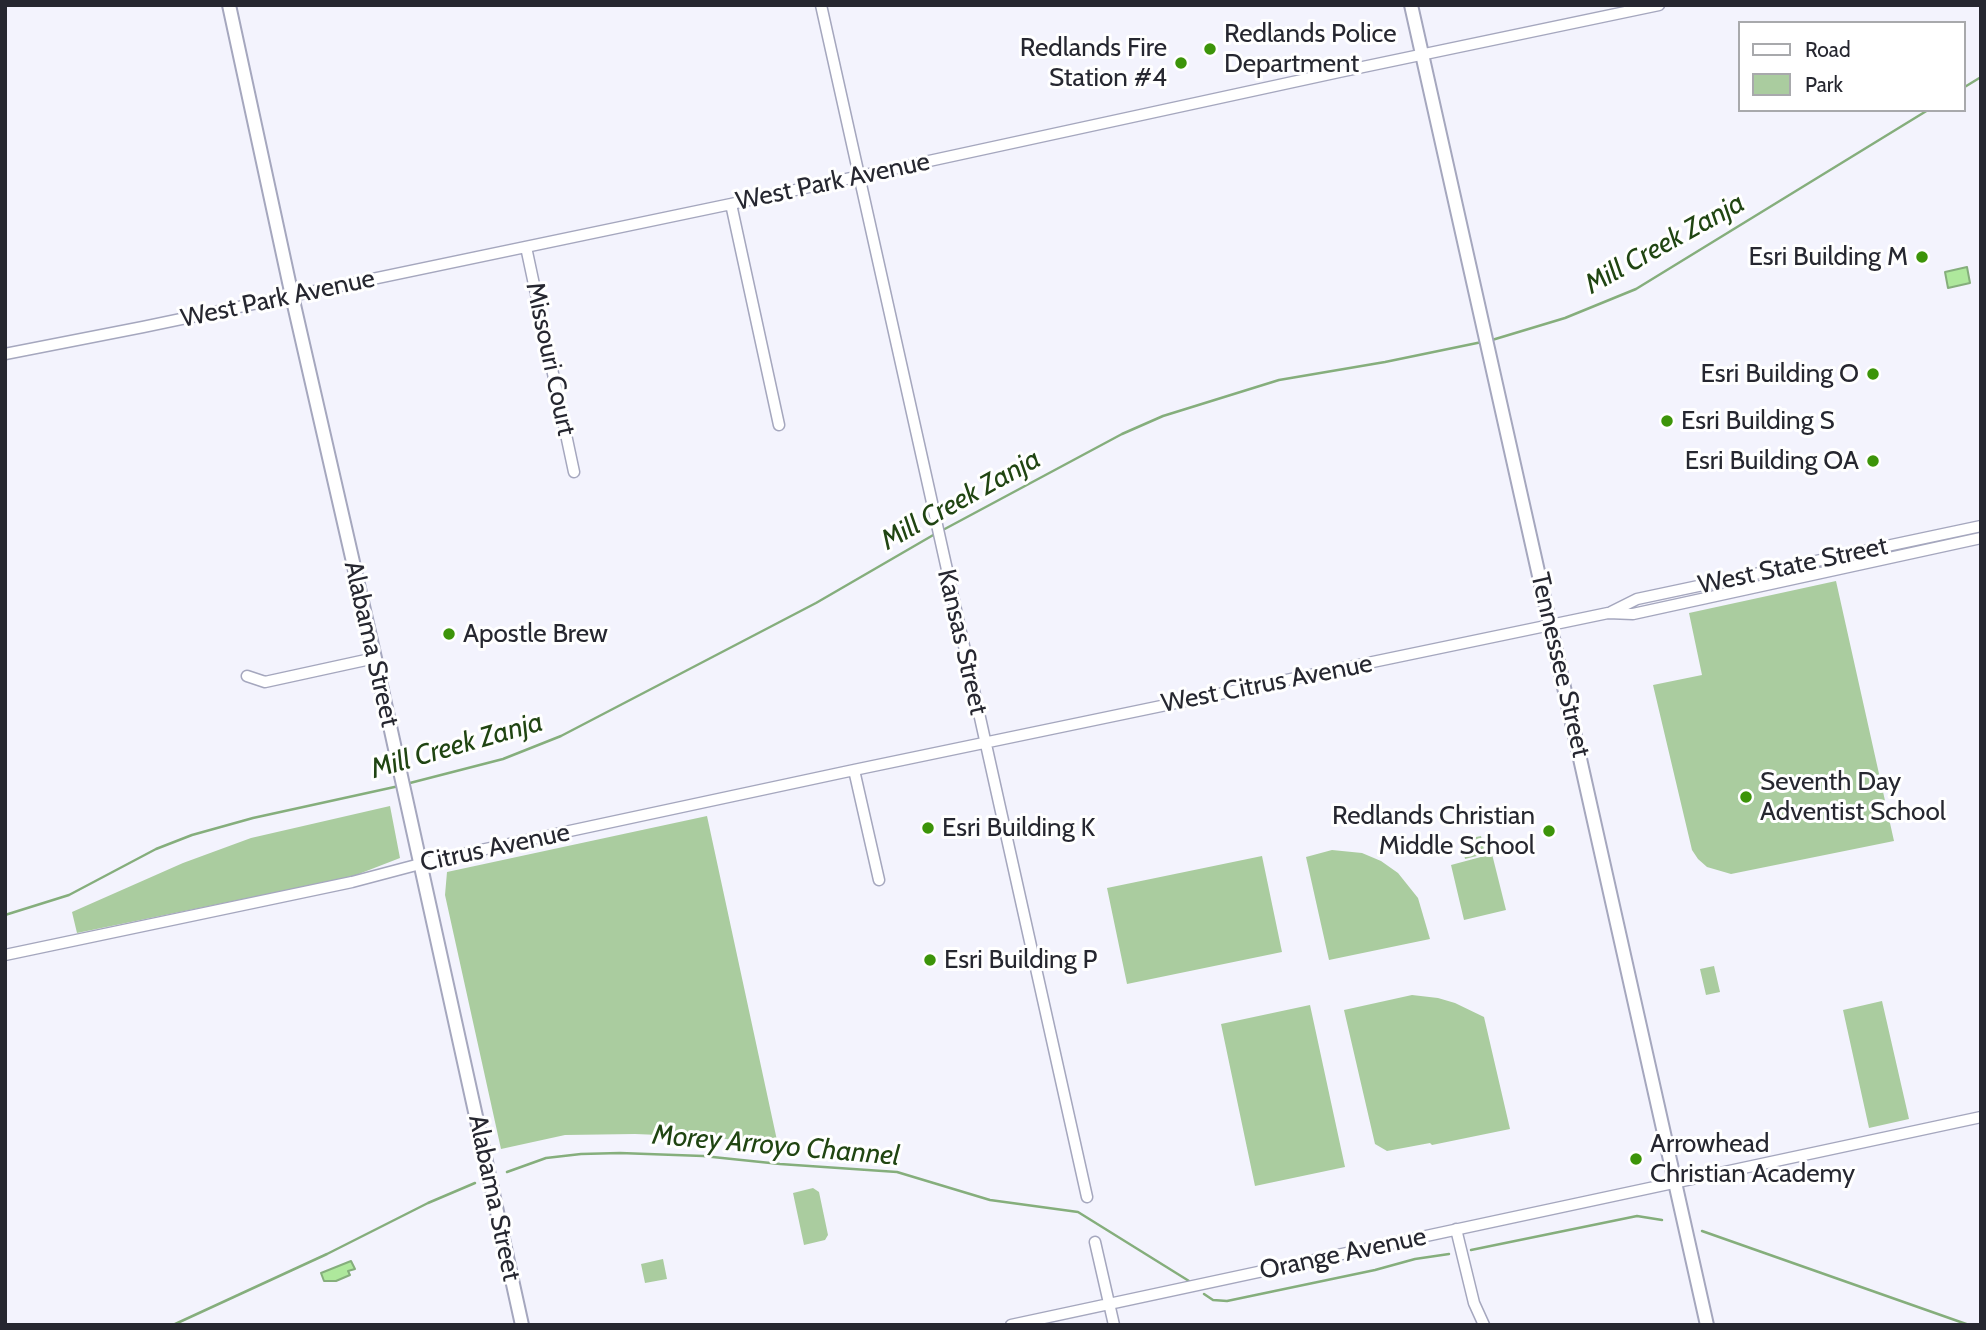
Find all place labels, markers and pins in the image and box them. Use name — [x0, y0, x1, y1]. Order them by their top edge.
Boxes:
place label: Redlands Police Department — [1224, 18, 1397, 80]
place label: Redlands Fire Station #4 — [1020, 32, 1167, 94]
marker: Redlands Police Department — [1202, 41, 1218, 57]
marker: Redlands Fire Station #4 — [1173, 55, 1189, 71]
place label: Esri Building M — [1748, 241, 1908, 273]
marker: Esri Building M — [1914, 249, 1930, 265]
place label: Esri Building O — [1701, 358, 1859, 390]
marker: Esri Building O — [1865, 366, 1881, 382]
place label: Esri Building S — [1681, 405, 1835, 437]
marker: Esri Building S — [1659, 413, 1675, 429]
place label: Esri Building OA — [1685, 445, 1859, 477]
marker: Esri Building OA — [1865, 453, 1881, 469]
place label: Apostle Brew — [463, 618, 608, 650]
marker: Apostle Brew — [441, 626, 457, 642]
place label: Seventh Day Adventist School — [1760, 766, 1946, 828]
marker: Seventh Day Adventist School — [1738, 789, 1754, 805]
place label: Redlands Christian Middle School — [1332, 800, 1535, 862]
place label: Esri Building K — [942, 812, 1095, 844]
marker: Esri Building K — [920, 820, 936, 836]
marker: Redlands Christian Middle School — [1541, 823, 1557, 839]
place label: Esri Building P — [944, 944, 1097, 976]
marker: Esri Building P — [922, 952, 938, 968]
place label: Arrowhead Christian Academy — [1650, 1128, 1855, 1190]
marker: Arrowhead Christian Academy — [1628, 1151, 1644, 1167]

